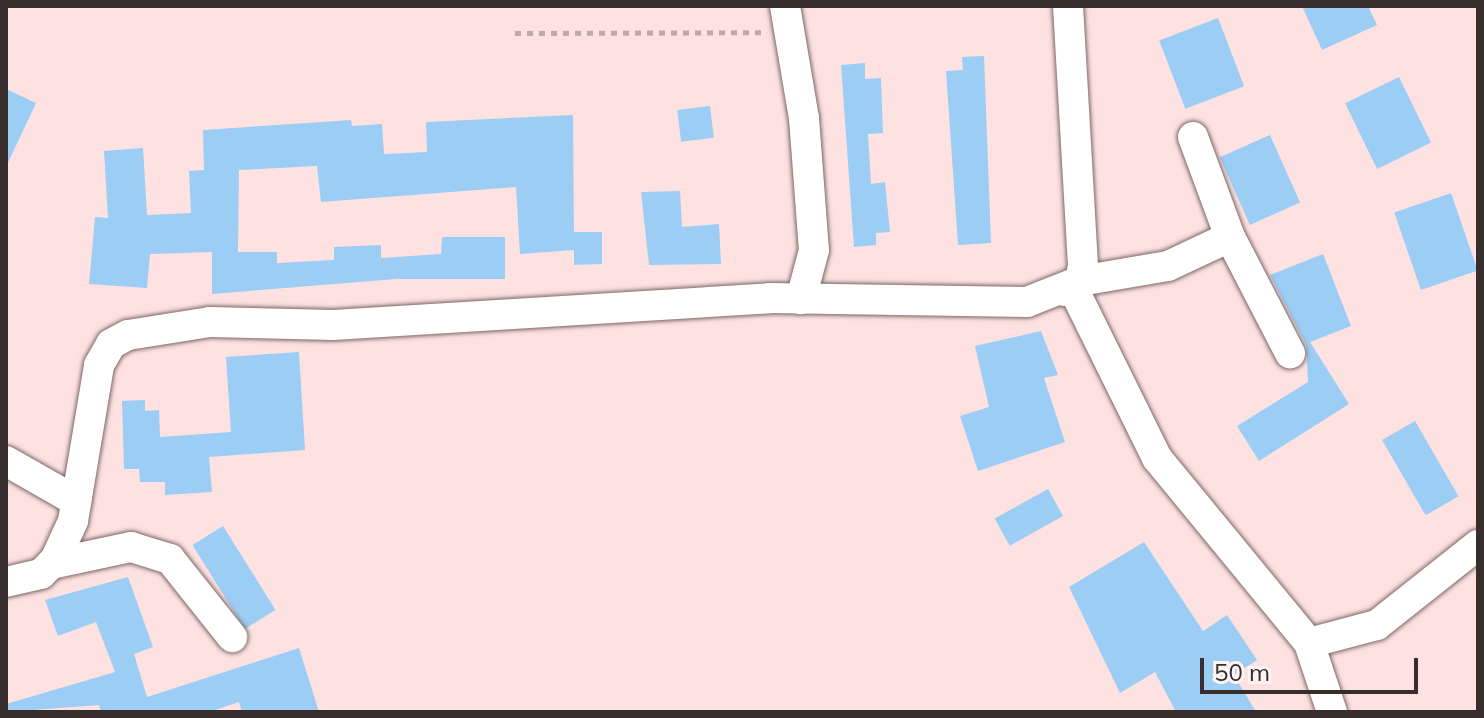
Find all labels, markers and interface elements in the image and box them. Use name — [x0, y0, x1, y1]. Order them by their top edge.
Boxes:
scale bar — [1204, 642, 1422, 692]
text: 50 m — [1214, 657, 1270, 687]

